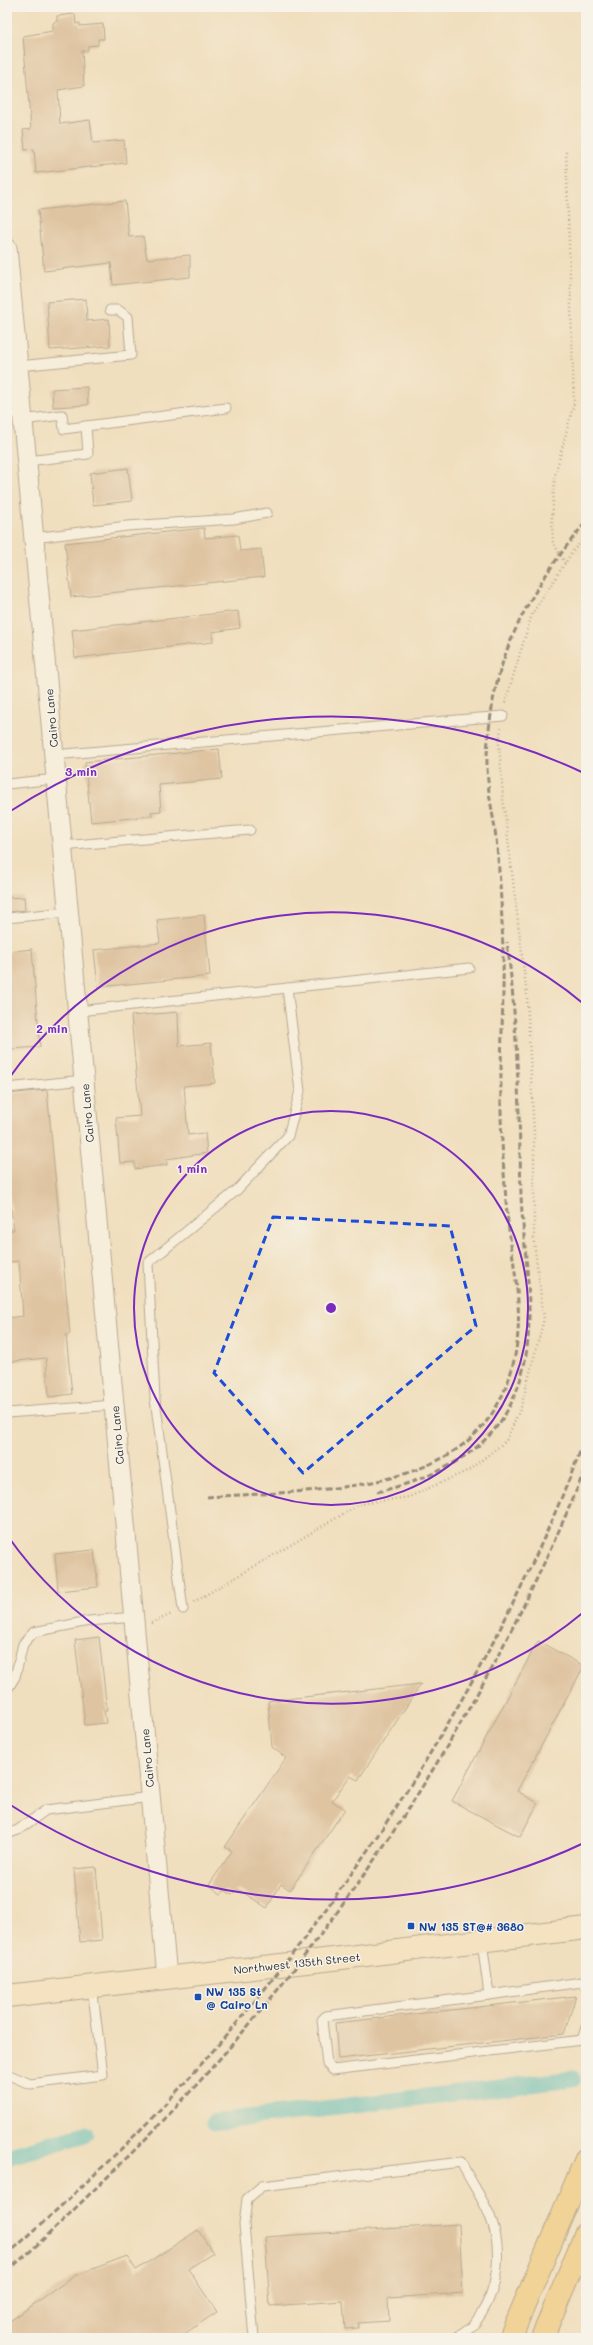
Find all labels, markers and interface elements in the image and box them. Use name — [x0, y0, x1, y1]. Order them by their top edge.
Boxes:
street label: Cairo Lane — [41, 688, 61, 748]
text: 3 min — [65, 763, 97, 779]
text: 2 min — [36, 1020, 68, 1036]
street label: Cairo Lane — [77, 1083, 97, 1143]
text: 1 min — [177, 1160, 207, 1176]
centre of rings — [324, 1301, 338, 1315]
street label: Cairo Lane — [107, 1405, 127, 1465]
street label: Cairo Lane — [137, 1728, 157, 1788]
place label: NW 135 ST@# 3680 — [419, 1919, 524, 1934]
marker: NW 135 ST@# 3680 — [406, 1921, 416, 1931]
street label: Northwest 135th Street — [233, 1949, 361, 1977]
place label: NW 135 St @ Cairo Ln — [206, 1984, 268, 2012]
marker: NW 135 St @ Cairo Ln — [193, 1992, 203, 2002]

